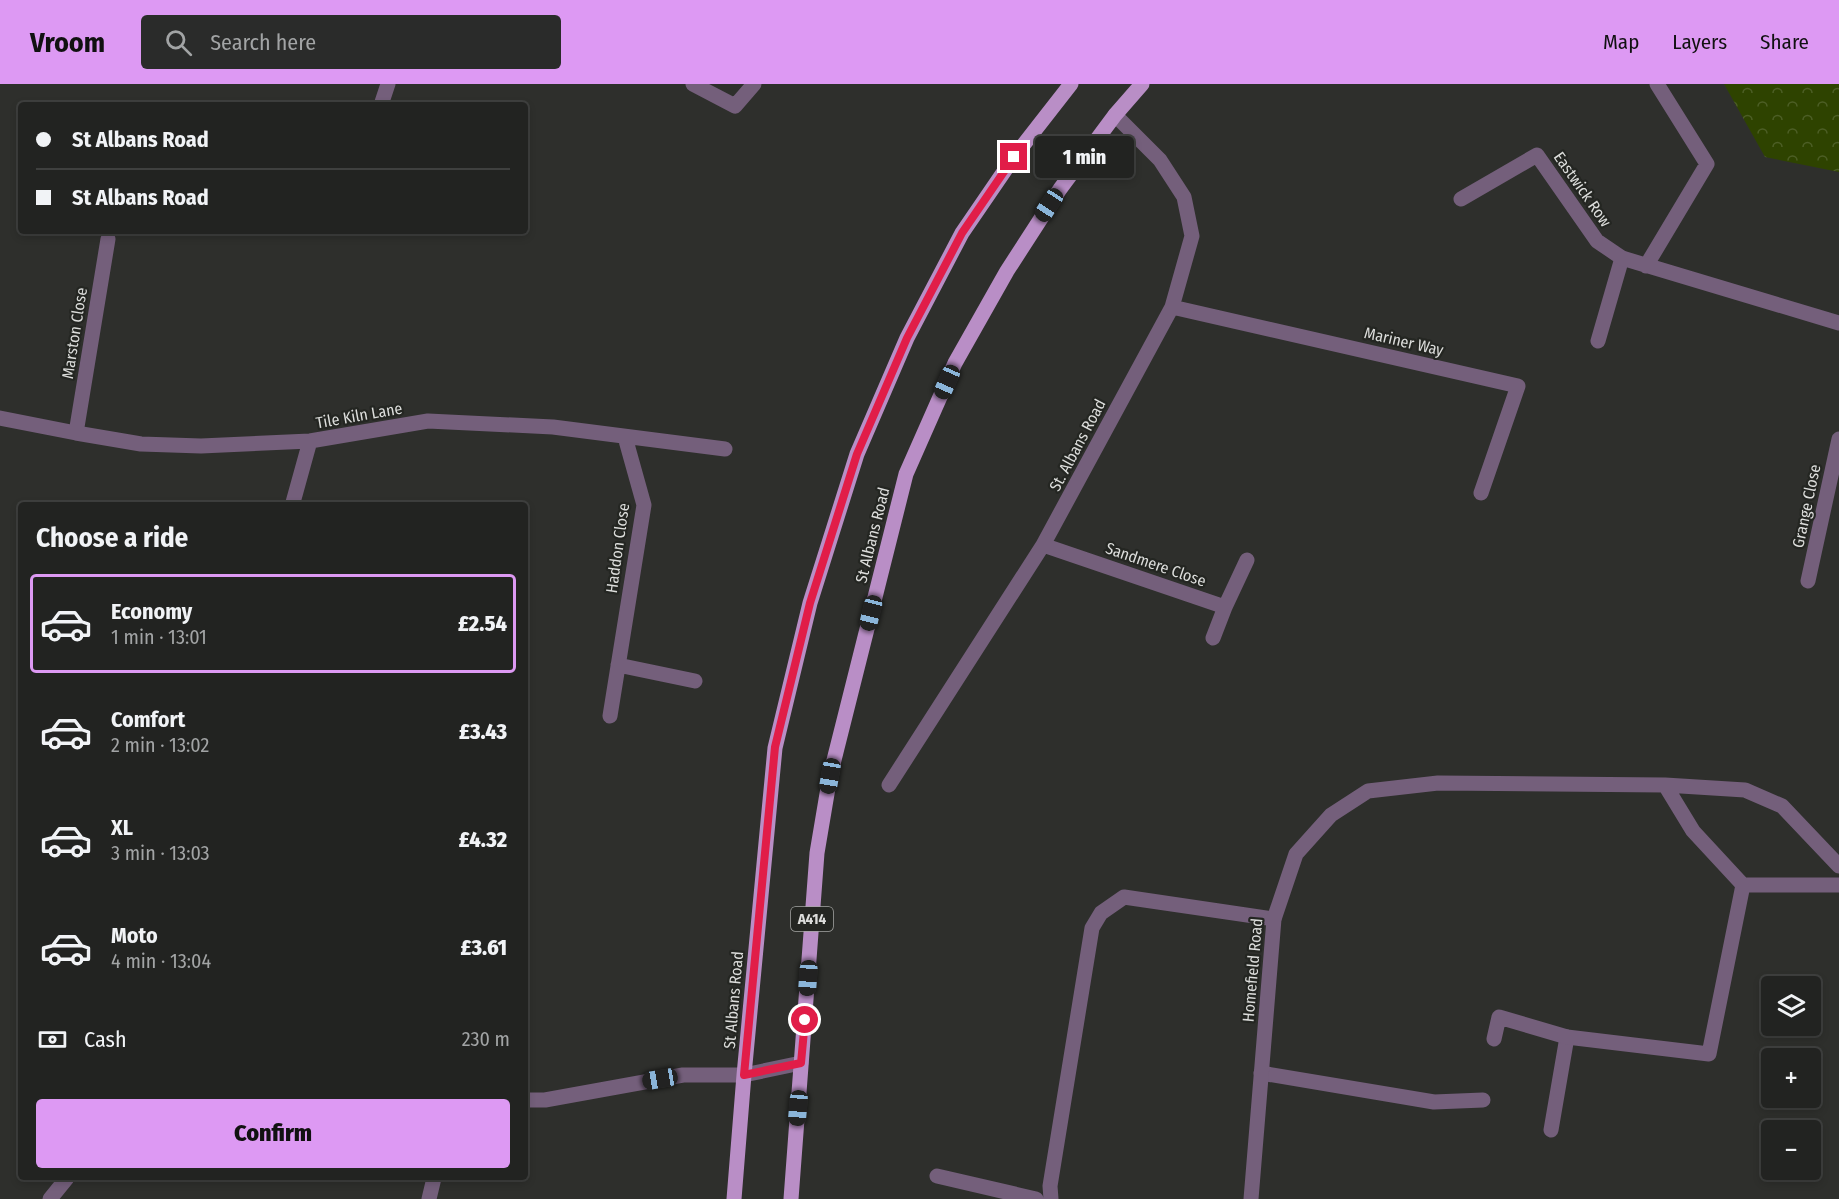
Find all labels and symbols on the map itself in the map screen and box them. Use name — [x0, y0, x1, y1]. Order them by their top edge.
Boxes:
callout: 1 min — [1035, 136, 1134, 178]
route end — [1000, 143, 1027, 170]
street label: Eastwick Row — [1550, 148, 1616, 231]
car — [1032, 185, 1066, 225]
street label: Marston Close — [58, 286, 91, 380]
street label: Mariner Way — [1362, 323, 1446, 360]
car — [931, 362, 963, 402]
street label: St. Albans Road — [1045, 396, 1110, 494]
street label: Tile Kiln Lane — [314, 399, 404, 432]
street label: Grange Close — [1788, 463, 1825, 550]
street label: St Albans Road — [851, 485, 894, 585]
street label: Haddon Close — [602, 502, 633, 594]
street label: Sandmere Close — [1103, 538, 1209, 591]
car — [858, 593, 884, 633]
car — [818, 757, 842, 795]
road number: A414 — [791, 907, 833, 931]
street label: Homefield Road — [1238, 917, 1267, 1023]
street label: St Albans Road — [720, 950, 747, 1050]
car — [798, 959, 818, 997]
route start — [791, 1006, 818, 1033]
car — [641, 1067, 679, 1091]
car — [787, 1089, 809, 1127]

